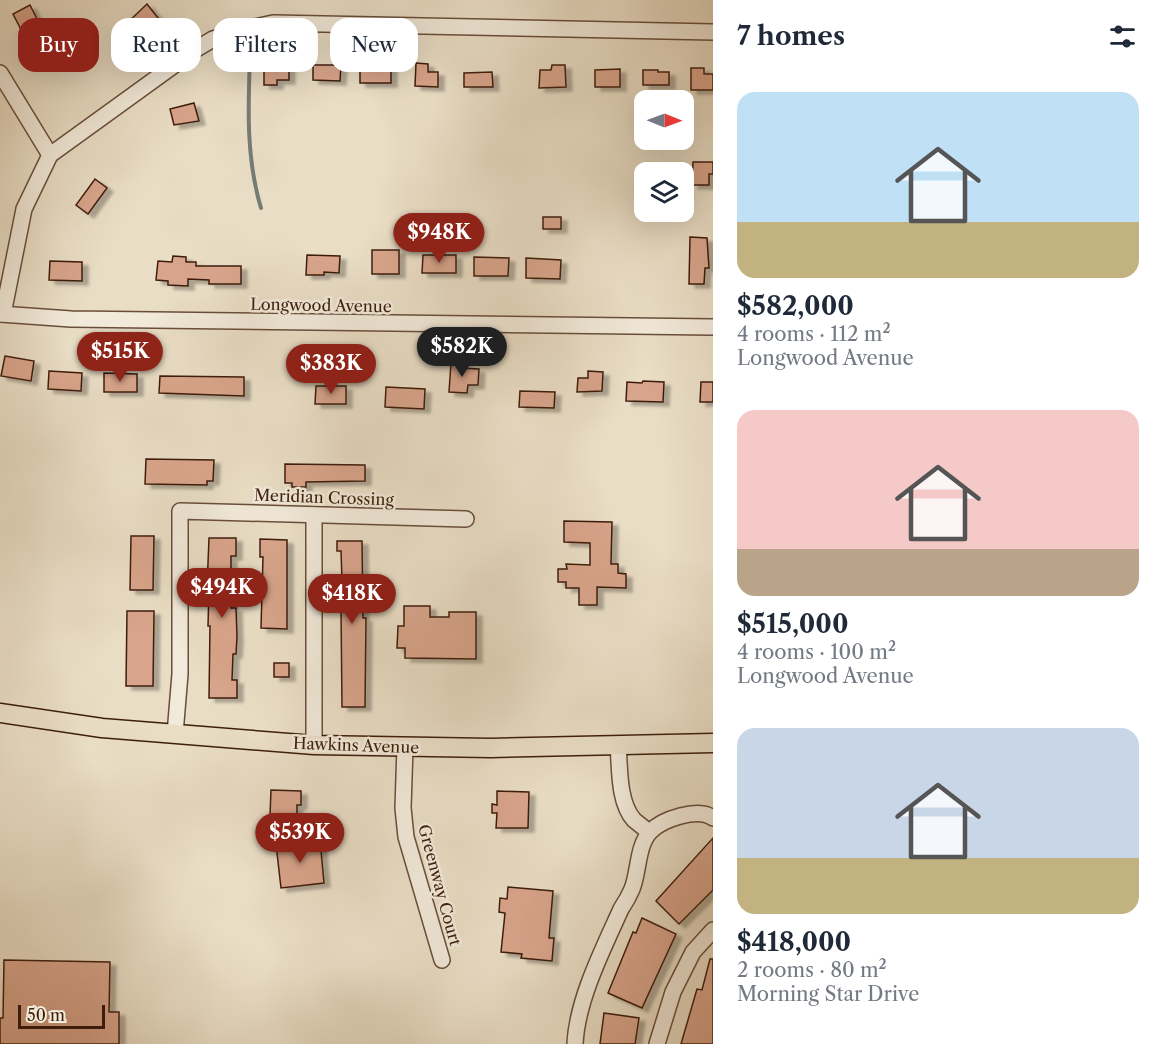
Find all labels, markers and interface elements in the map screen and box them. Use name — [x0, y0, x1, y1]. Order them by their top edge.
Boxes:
chip: Buy — [18, 18, 99, 72]
chip: Rent — [111, 18, 201, 72]
chip: Filters — [213, 18, 318, 72]
chip: New — [330, 18, 418, 72]
text: 7 homes — [737, 20, 845, 52]
icon: filters — [1106, 20, 1139, 53]
north arrow — [634, 90, 694, 150]
map controls — [634, 90, 694, 222]
icon: home — [884, 131, 992, 239]
button: layers — [634, 162, 694, 222]
pin: $948K — [397, 213, 481, 264]
text: $948K — [407, 220, 471, 244]
text: $582,000 — [737, 290, 854, 322]
street label: Longwood Avenue — [250, 294, 392, 316]
text: 4 rooms · 112 m² — [737, 322, 891, 346]
pin: $582K — [420, 327, 504, 378]
pin: $515K — [78, 332, 162, 383]
text: $582K — [431, 334, 493, 358]
text: $515K — [91, 339, 149, 363]
pin: $383K — [289, 344, 373, 395]
text: Longwood Avenue — [737, 346, 914, 370]
text: $383K — [300, 351, 362, 375]
icon: home — [884, 449, 992, 557]
street label: Meridian Crossing — [254, 485, 395, 509]
pin: $494K — [180, 568, 264, 619]
pin: $418K — [310, 574, 394, 625]
text: $494K — [191, 575, 253, 599]
text: $418K — [322, 581, 382, 605]
text: $515,000 — [737, 608, 848, 640]
text: 4 rooms · 100 m² — [737, 640, 896, 664]
text: Longwood Avenue — [737, 664, 914, 688]
street label: Hawkins Avenue — [293, 733, 420, 757]
icon: home — [884, 767, 992, 875]
pin: $539K — [258, 813, 342, 864]
text: $539K — [269, 820, 331, 844]
street label: Greenway Court — [414, 822, 466, 948]
text: $418,000 — [737, 926, 851, 958]
text: 2 rooms · 80 m² — [737, 958, 887, 982]
text: Morning Star Drive — [737, 982, 919, 1006]
scale bar — [18, 1002, 105, 1030]
text: 50 m — [27, 1005, 65, 1025]

